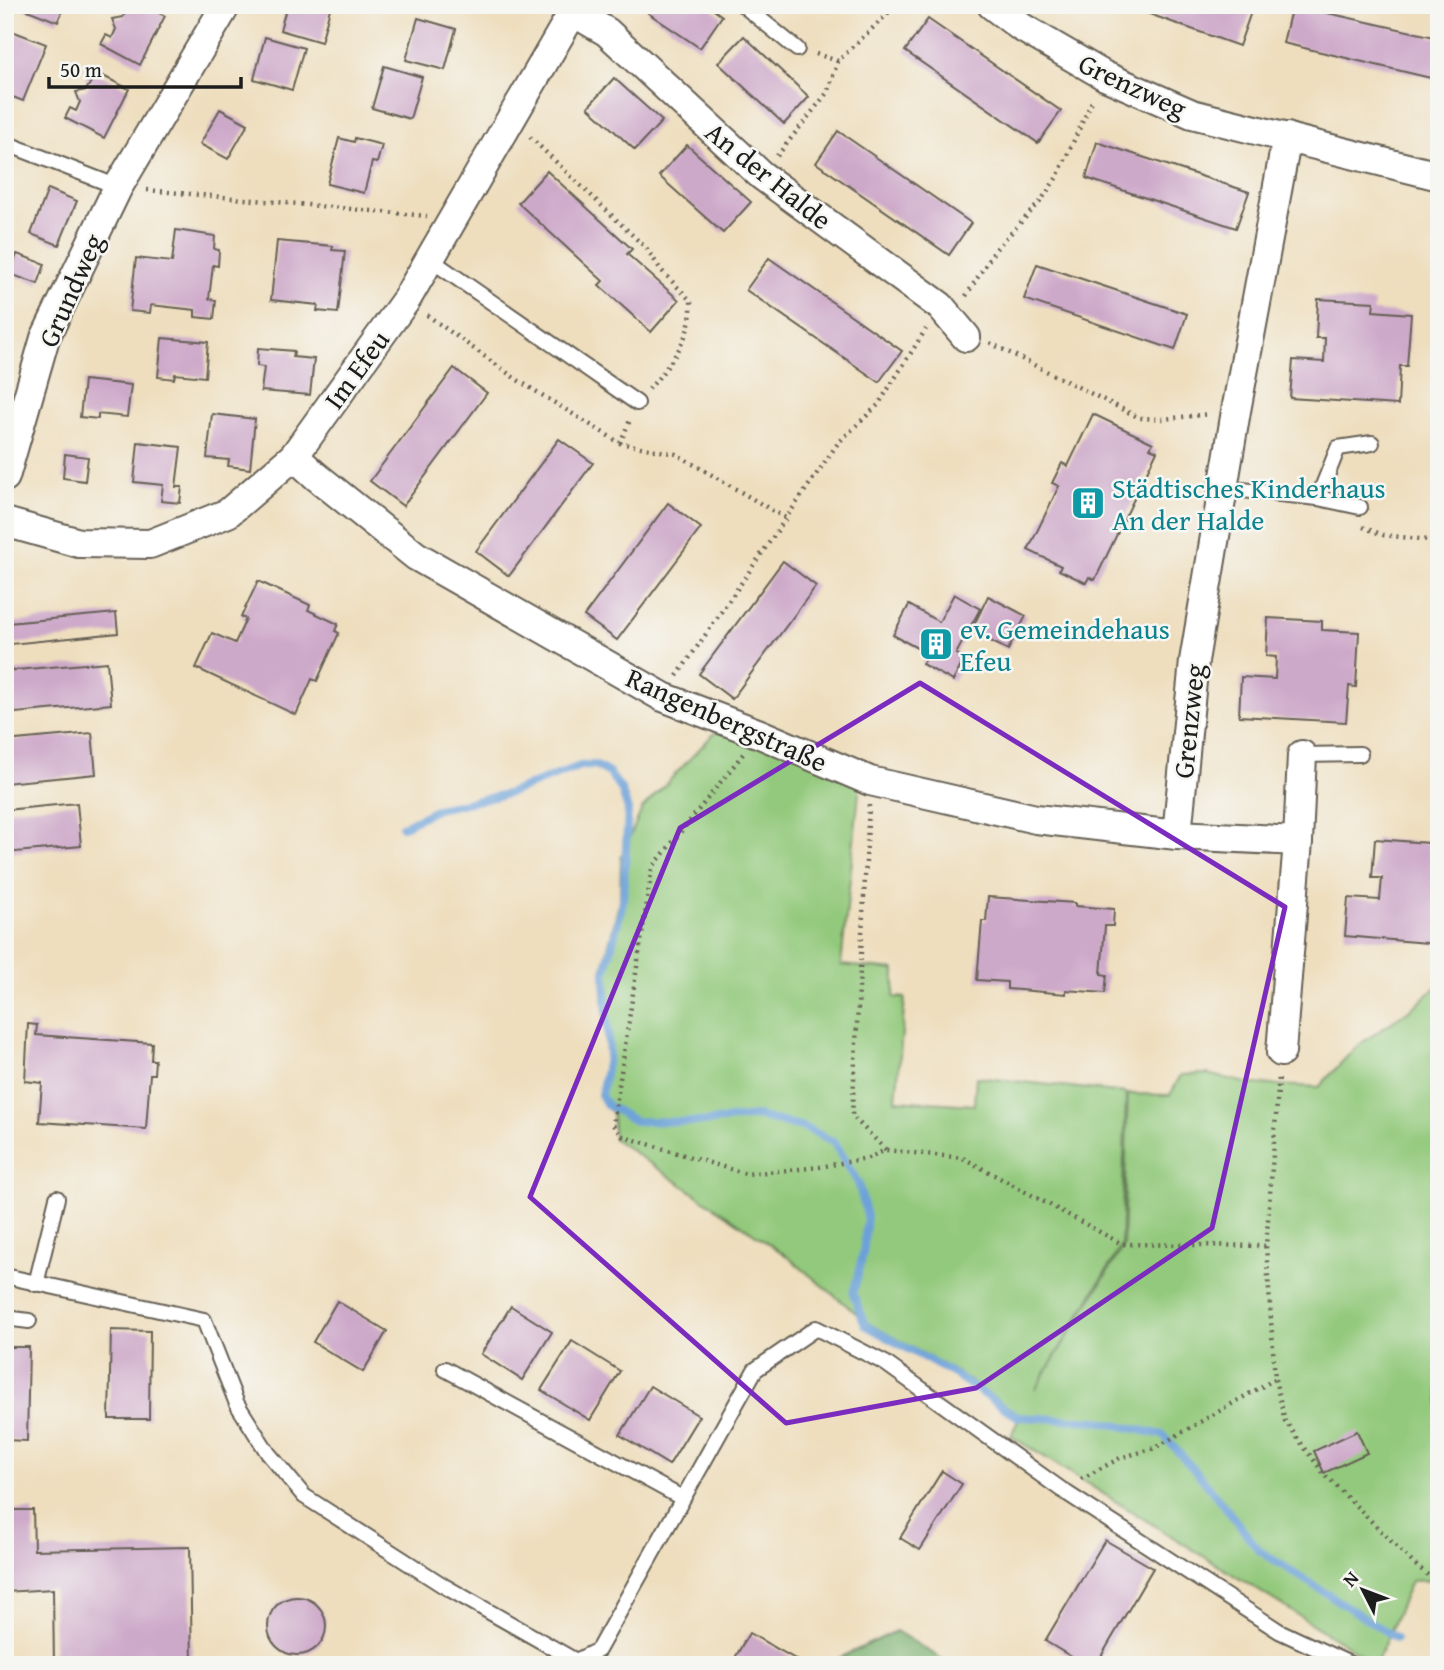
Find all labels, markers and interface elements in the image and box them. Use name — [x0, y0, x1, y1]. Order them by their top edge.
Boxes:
street label: Grenzweg — [1072, 42, 1194, 128]
scale bar — [49, 46, 242, 90]
text: 50 m — [60, 54, 102, 85]
street label: An der Halde — [697, 111, 841, 239]
street label: Grundweg — [27, 227, 113, 353]
street label: Im Efeu — [313, 321, 399, 417]
place label: Städtisches Kinderhaus An der Halde — [1112, 467, 1386, 540]
building icon: Städtisches Kinderhaus An der Halde — [1069, 484, 1107, 522]
place label: ev. Gemeindehaus Efeu — [960, 608, 1170, 681]
building icon: ev. Gemeindehaus Efeu — [917, 625, 955, 663]
street label: Rangenbergstraße — [620, 656, 834, 782]
street label: Grenzweg — [1162, 662, 1214, 780]
north arrow — [1328, 1554, 1398, 1624]
text: N — [1336, 1564, 1365, 1593]

